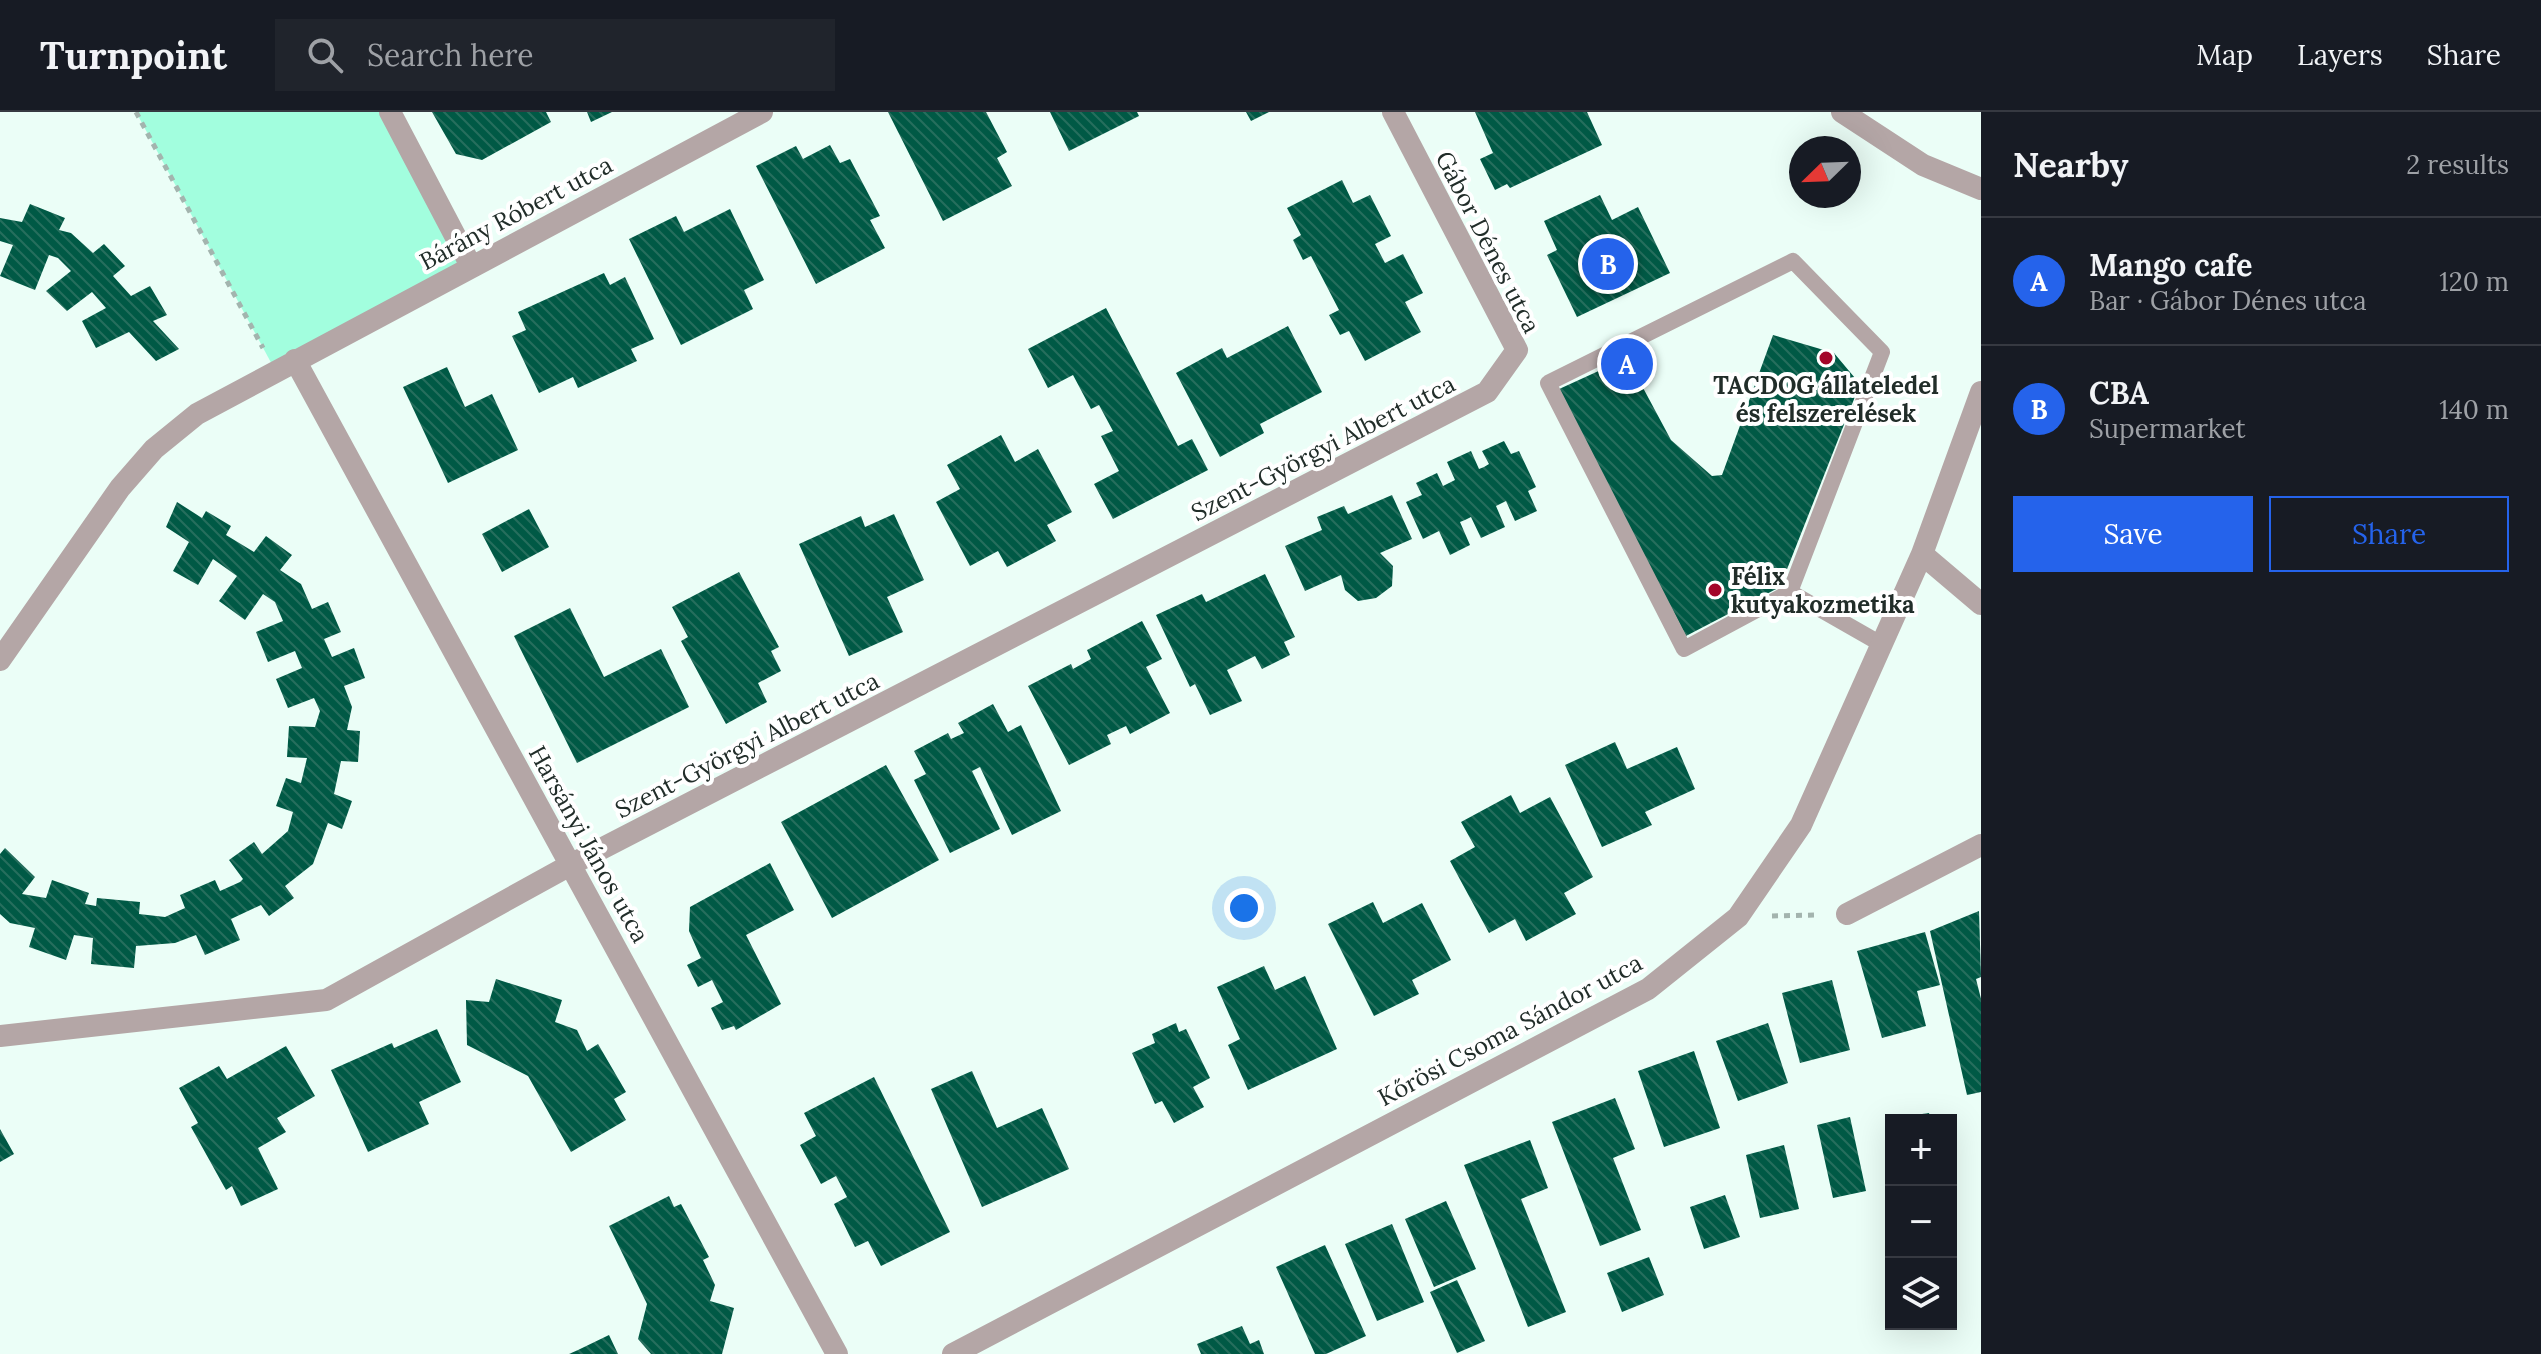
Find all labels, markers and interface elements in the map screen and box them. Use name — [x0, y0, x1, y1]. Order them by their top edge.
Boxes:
search box — [275, 19, 835, 91]
text: Turnpoint — [40, 31, 227, 79]
icon: search — [303, 33, 347, 77]
text: Search here — [367, 36, 534, 74]
text: Map — [2196, 37, 2253, 73]
text: Layers — [2297, 37, 2383, 73]
text: Share — [2427, 37, 2501, 73]
north arrow — [1789, 136, 1861, 208]
text: Nearby — [2013, 143, 2129, 186]
street label: Gábor Dénes utca — [1429, 146, 1547, 338]
text: 2 results — [2406, 148, 2509, 181]
street label: Bárány Róbert utca — [414, 149, 618, 277]
pin: B — [1582, 234, 1634, 294]
text: Mango cafe — [2089, 246, 2252, 284]
text: A — [2030, 265, 2048, 298]
text: 120 m — [2439, 265, 2509, 298]
text: Bar · Gábor Dénes utca — [2089, 284, 2367, 317]
pin: A — [1601, 334, 1653, 394]
marker: TACDOG állateledel és felszerelések — [1817, 349, 1835, 367]
street label: Szent-Györgyi Albert utca — [1186, 368, 1460, 528]
place label: TACDOG állateledel és felszerelések — [1713, 370, 1939, 429]
text: CBA — [2089, 374, 2149, 412]
text: B — [2030, 393, 2048, 426]
text: 140 m — [2439, 393, 2509, 426]
text: Supermarket — [2089, 412, 2246, 445]
button: Save — [2013, 496, 2253, 572]
button: Share — [2269, 496, 2509, 572]
place label: Félix kutyakozmetika — [1731, 561, 1915, 620]
marker: Félix kutyakozmetika — [1706, 581, 1724, 599]
street label: Szent-Györgyi Albert utca — [610, 665, 884, 825]
street label: Harsányi János utca — [522, 740, 656, 948]
your location — [1224, 888, 1264, 928]
street label: Kőrösi Csoma Sándor utca — [1373, 947, 1647, 1113]
map controls — [1885, 1114, 1957, 1330]
button: + — [1885, 1114, 1957, 1186]
button: − — [1885, 1186, 1957, 1258]
button: layers — [1885, 1258, 1957, 1330]

